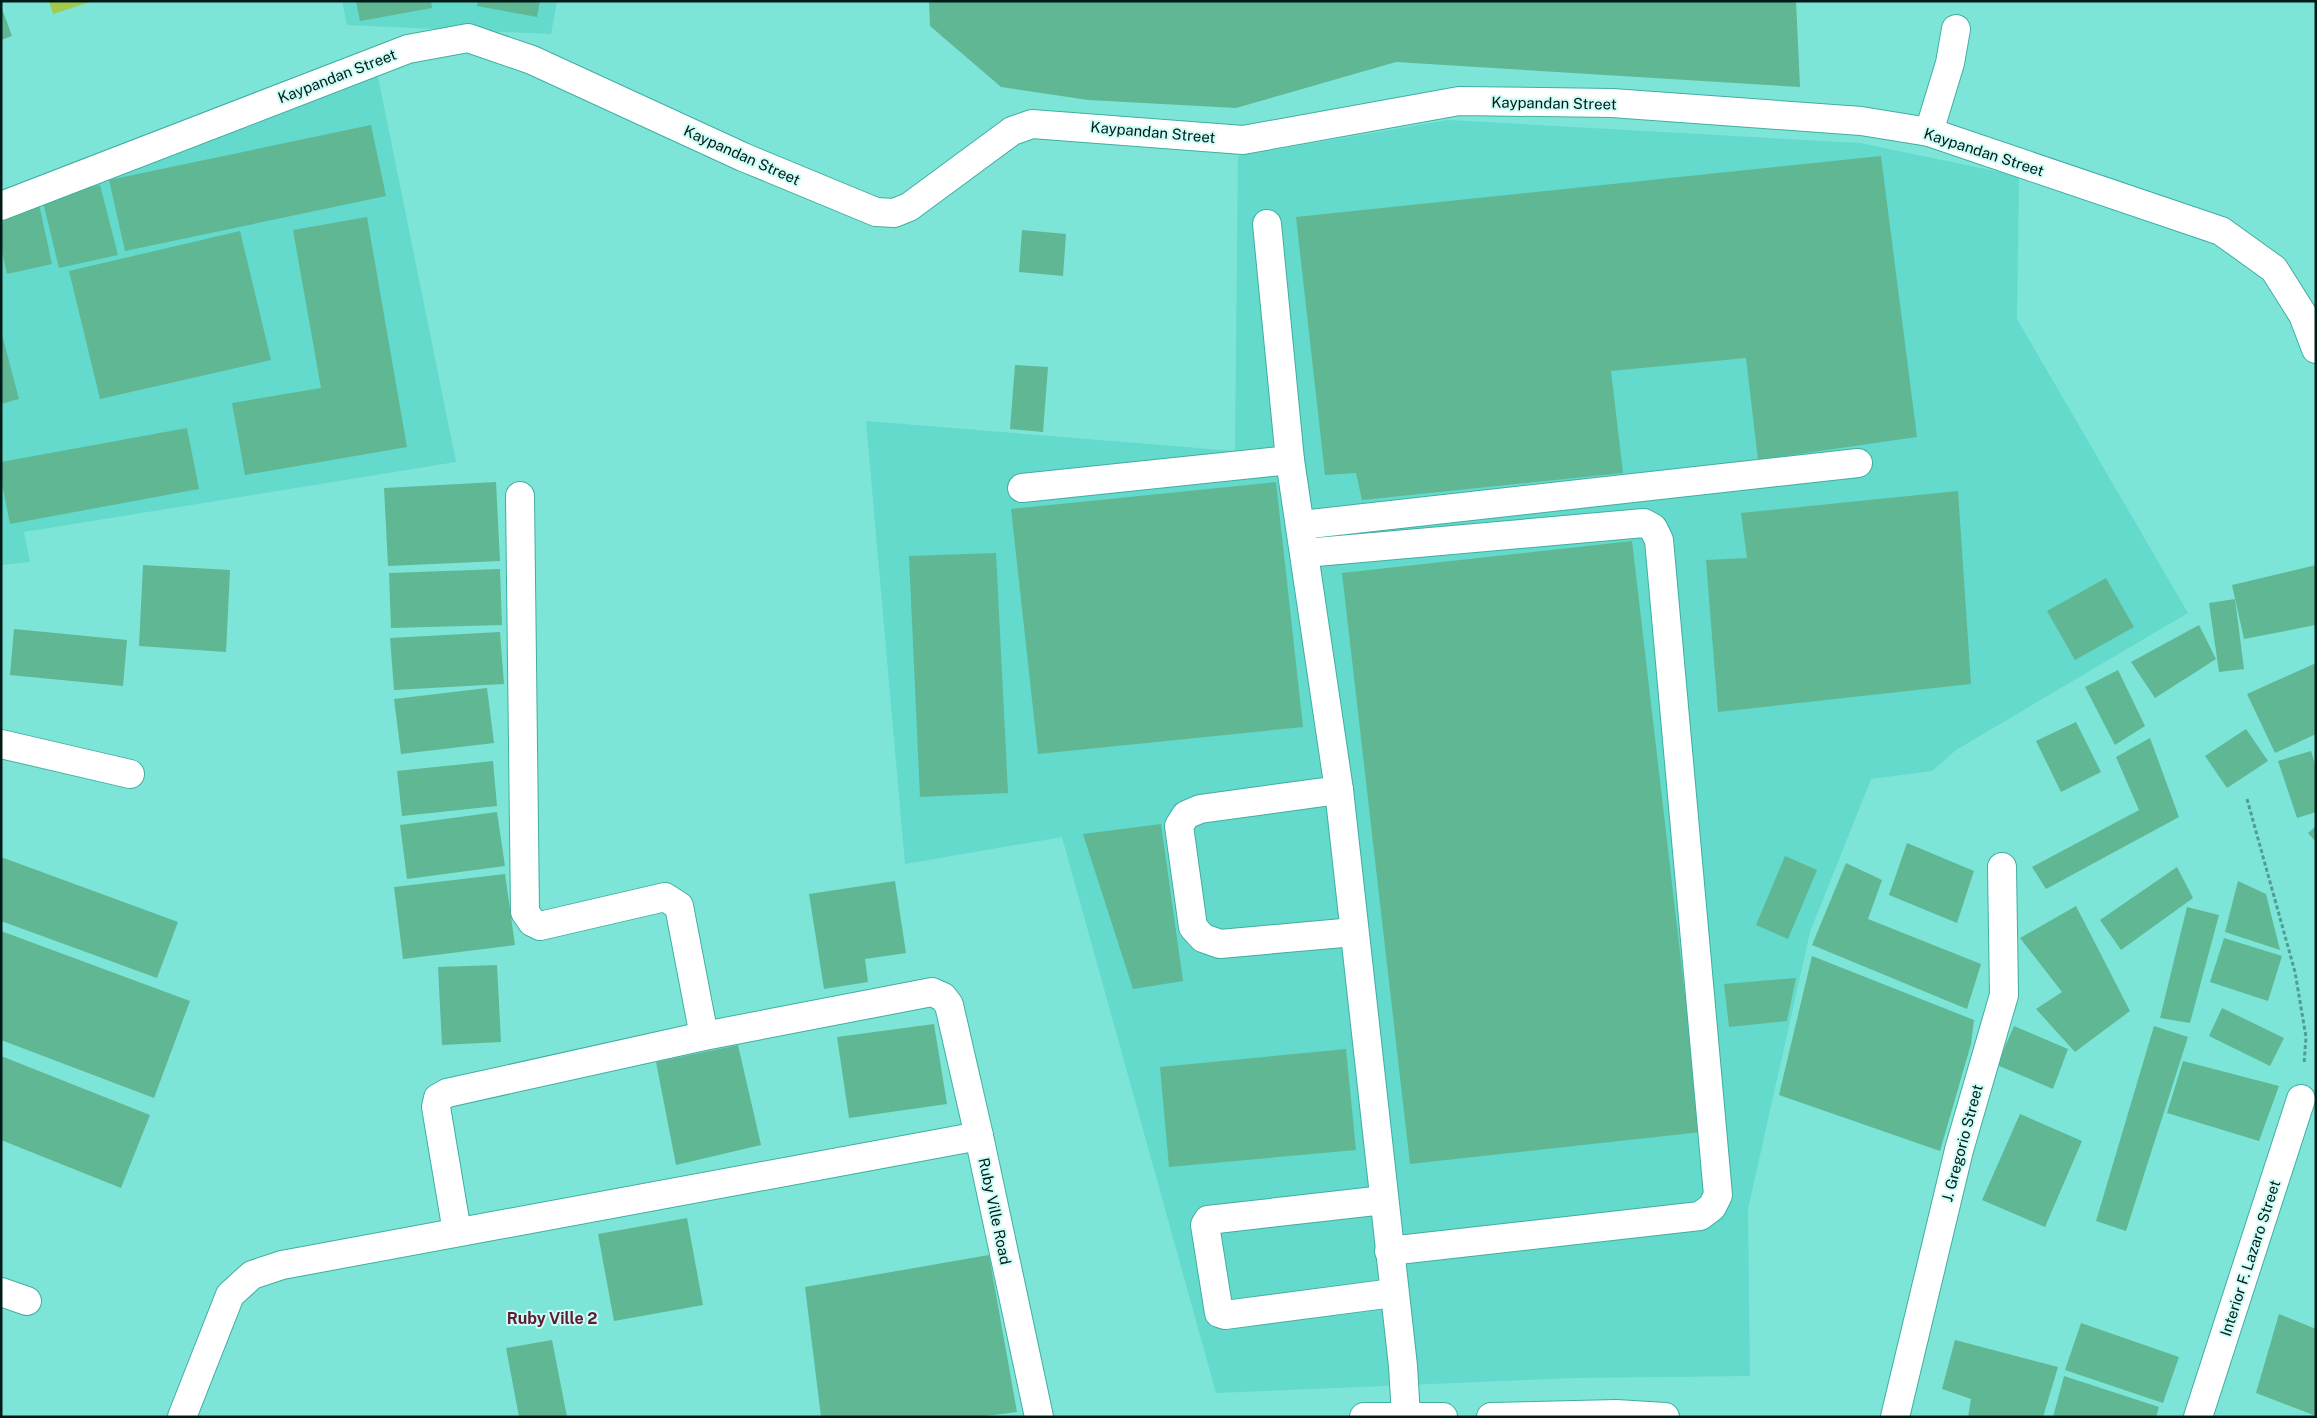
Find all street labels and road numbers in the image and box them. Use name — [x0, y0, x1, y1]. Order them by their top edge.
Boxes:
street label: Kaypandan Street — [275, 46, 399, 106]
street label: Kaypandan Street — [1491, 93, 1617, 113]
street label: Kaypandan Street — [1090, 118, 1216, 146]
street label: Kaypandan Street — [681, 122, 803, 188]
street label: Kaypandan Street — [1922, 125, 2046, 179]
street label: J. Gregorio Street — [1938, 1082, 1986, 1204]
street label: Ruby Ville Road — [975, 1156, 1015, 1266]
street label: Interior F. Lazaro Street — [2217, 1178, 2283, 1338]

